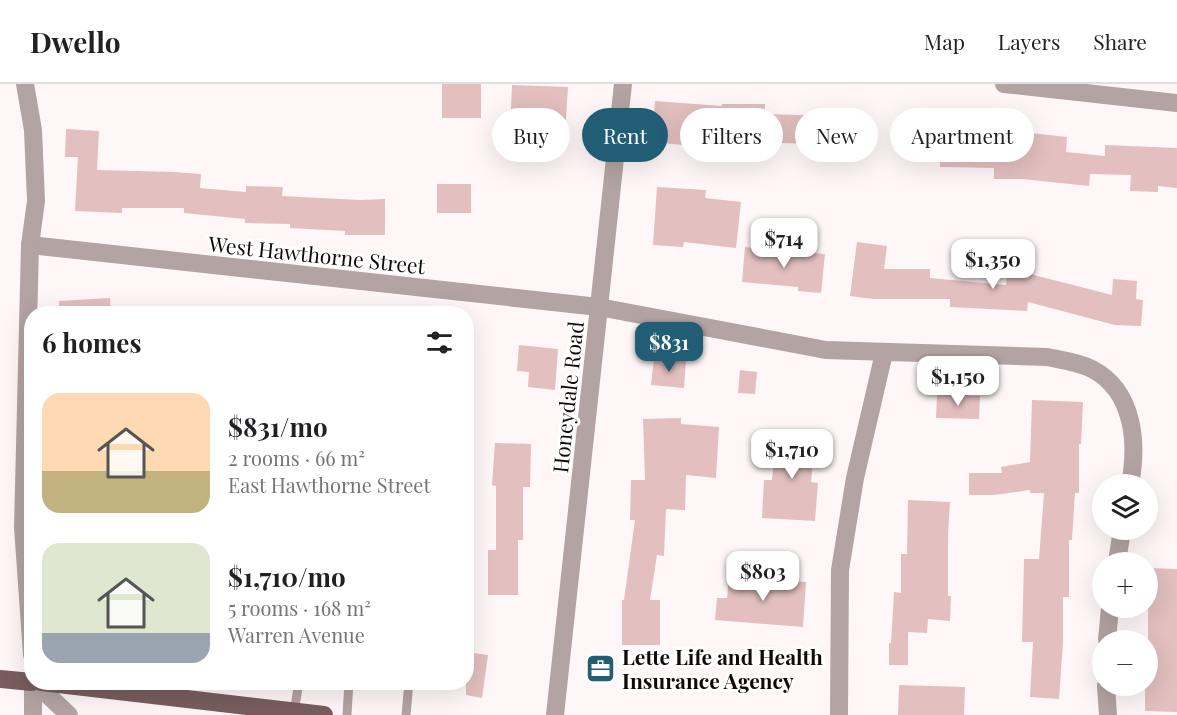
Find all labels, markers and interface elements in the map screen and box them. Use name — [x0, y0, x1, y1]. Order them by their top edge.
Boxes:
text: Dwello — [30, 23, 120, 60]
text: Map — [924, 27, 965, 55]
text: Layers — [998, 27, 1060, 55]
text: Share — [1093, 27, 1147, 55]
chip: Buy — [492, 108, 570, 162]
chip: Rent — [582, 108, 668, 162]
chip: Filters — [680, 108, 783, 162]
chip: New — [795, 108, 878, 162]
chip: Apartment — [890, 108, 1034, 162]
pin: $714 — [748, 218, 820, 269]
text: $714 — [765, 224, 803, 251]
street label: West Hawthorne Street — [206, 229, 427, 279]
pin: $1,350 — [944, 239, 1042, 290]
text: $1,350 — [965, 245, 1021, 272]
street label: Honeydale Road — [545, 320, 589, 474]
pin: $831 — [633, 322, 705, 373]
text: 6 homes — [42, 325, 141, 360]
icon: filters — [423, 326, 456, 359]
text: $831 — [649, 328, 689, 355]
pin: $1,150 — [909, 356, 1007, 407]
text: $1,150 — [931, 362, 985, 389]
text: $831/mo — [228, 409, 328, 444]
icon: home — [90, 417, 162, 489]
pin: $1,710 — [743, 429, 841, 480]
text: $1,710 — [765, 435, 819, 462]
text: 2 rooms · 66 m² — [228, 444, 365, 471]
text: East Hawthorne Street — [228, 471, 431, 498]
map controls — [1092, 474, 1158, 696]
button: layers — [1092, 474, 1158, 540]
pin: $803 — [727, 551, 799, 602]
button: + — [1092, 552, 1158, 618]
text: $803 — [740, 557, 786, 584]
text: $1,710/mo — [228, 559, 346, 594]
icon: home — [90, 567, 162, 639]
text: 5 rooms · 168 m² — [228, 594, 371, 621]
text: Warren Avenue — [228, 621, 365, 648]
button: − — [1092, 630, 1158, 696]
place label: Lette Life and Health Insurance Agency — [622, 642, 823, 694]
office icon: Lette Life and Health Insurance Agency — [585, 652, 617, 684]

